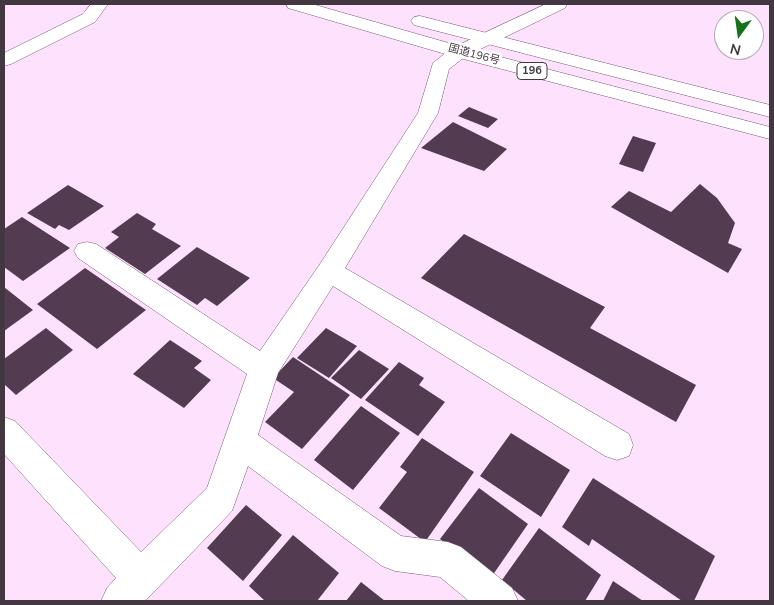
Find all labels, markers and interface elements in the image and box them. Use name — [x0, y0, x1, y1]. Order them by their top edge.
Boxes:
north arrow — [714, 10, 764, 60]
text: N — [728, 39, 743, 60]
street label: 国道196号 — [447, 42, 501, 68]
road number: 196 — [517, 62, 547, 80]

